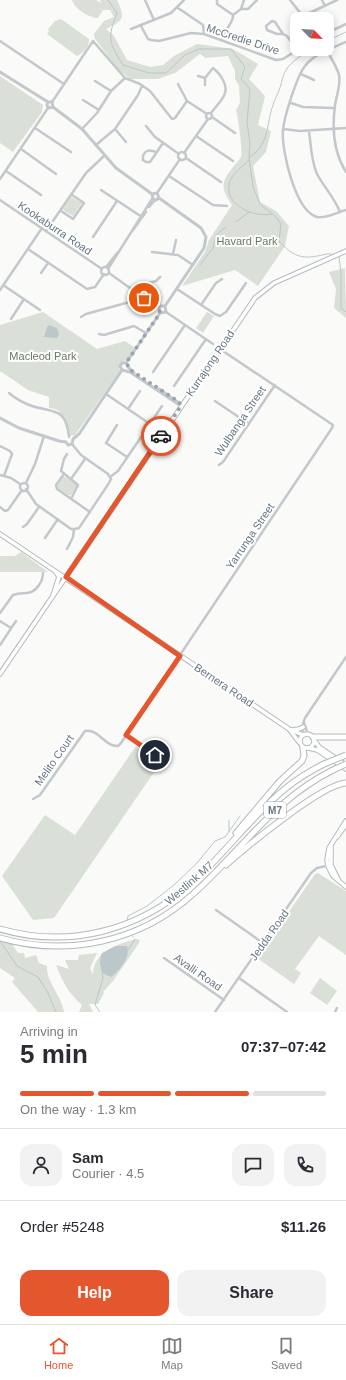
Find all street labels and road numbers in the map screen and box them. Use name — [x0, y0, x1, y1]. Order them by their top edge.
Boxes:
street label: McCredie Drive — [205, 22, 281, 56]
street label: Kookaburra Road — [16, 199, 94, 257]
street label: Kurrajong Road — [183, 328, 237, 398]
street label: Wulbanga Street — [212, 384, 268, 458]
street label: Yarrunga Street — [224, 501, 276, 571]
street label: Bernera Road — [192, 661, 256, 709]
street label: Melito Court — [32, 732, 76, 788]
road number: M7 — [264, 802, 286, 818]
street label: Westlink M7 — [163, 859, 215, 907]
street label: Jedda Road — [247, 907, 291, 963]
street label: Avalli Road — [172, 951, 224, 993]

